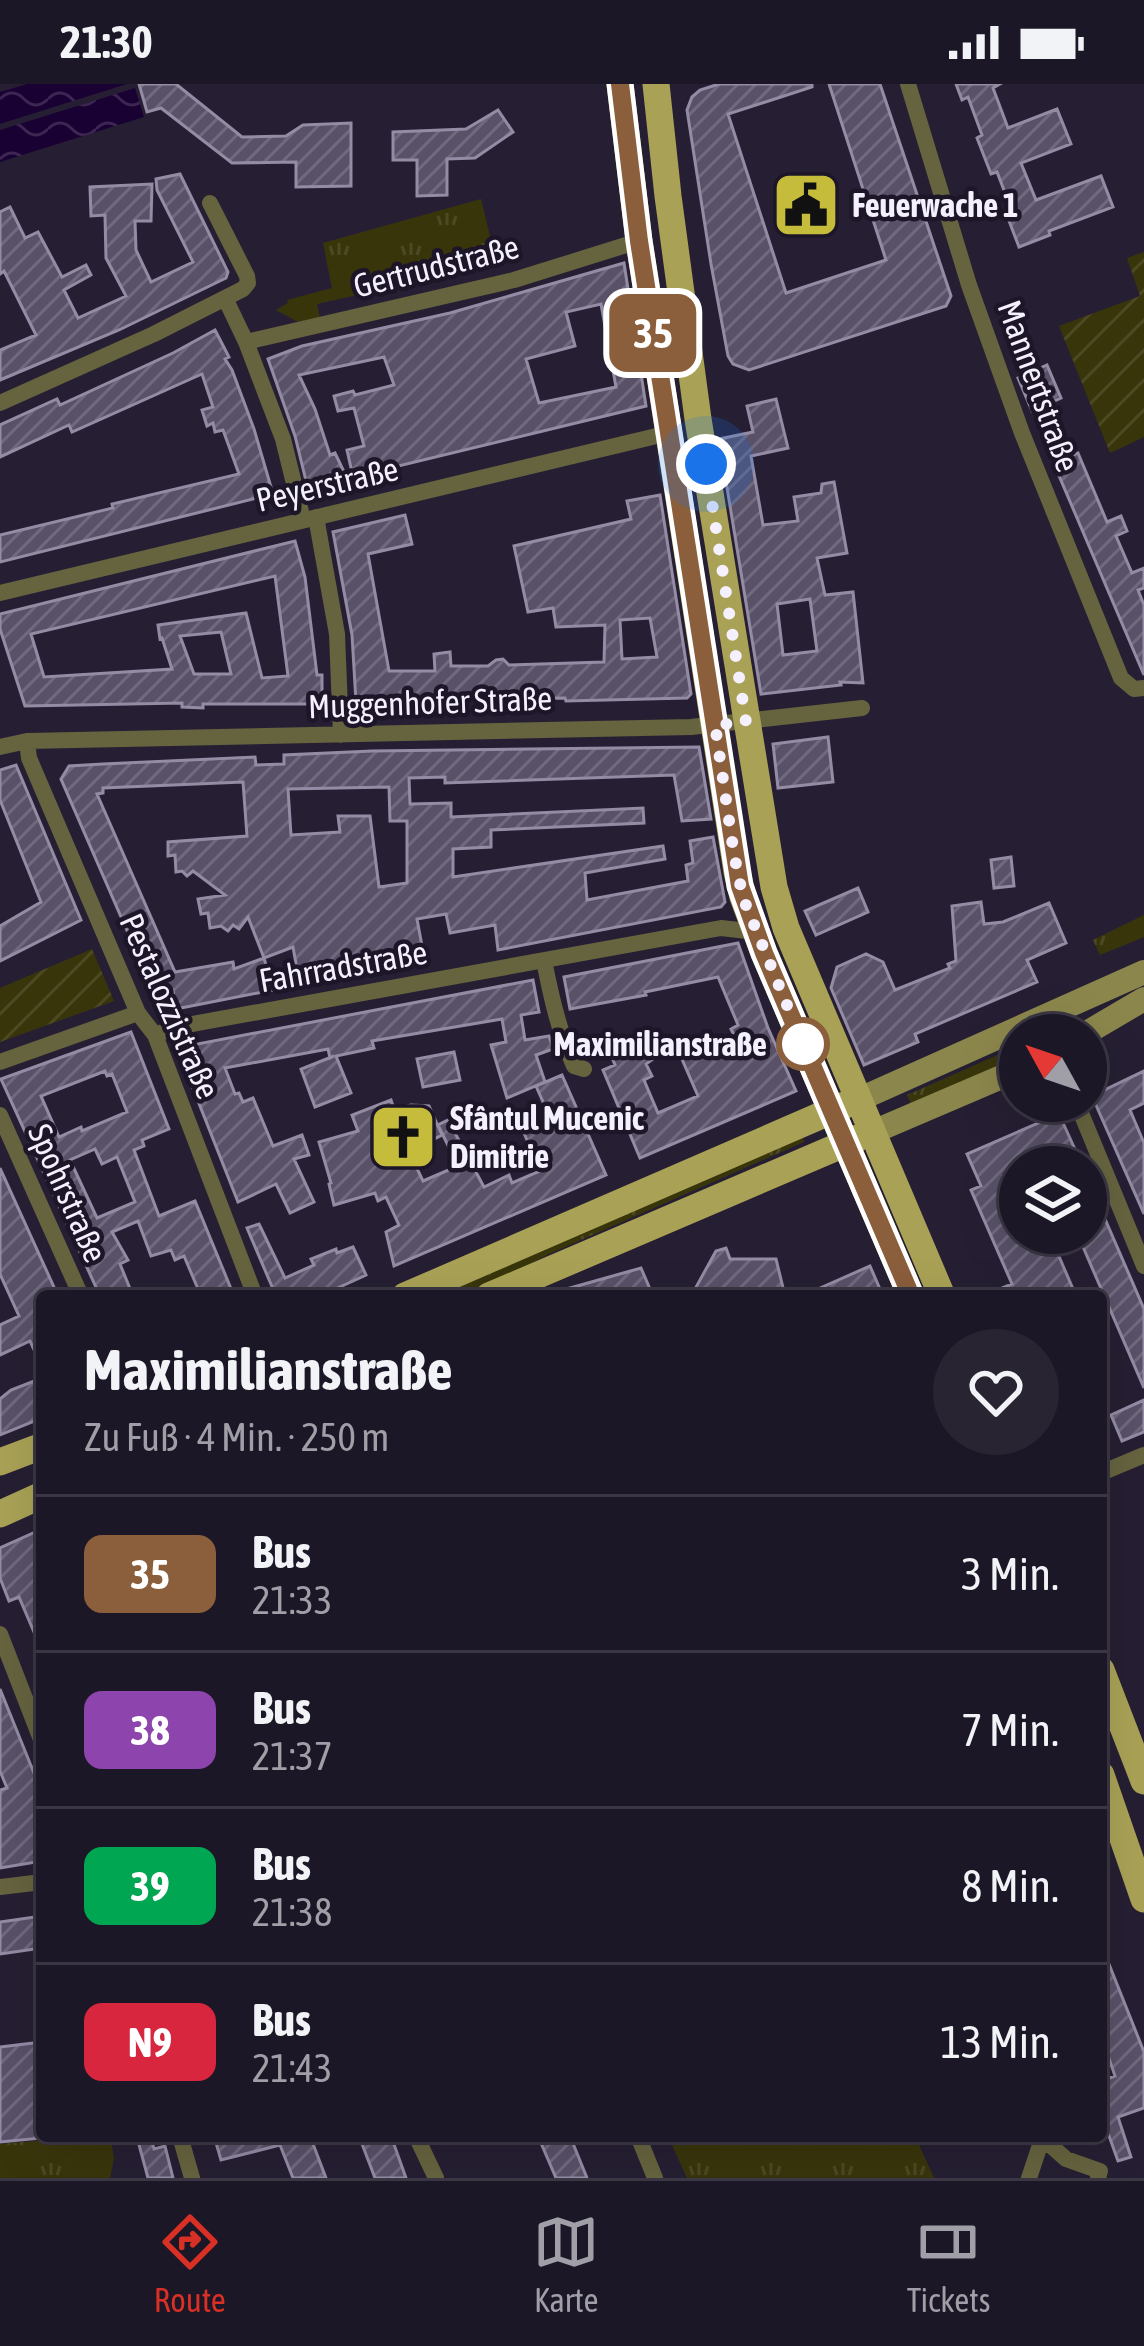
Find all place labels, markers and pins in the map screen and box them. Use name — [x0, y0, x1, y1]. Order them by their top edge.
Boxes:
public building icon: Feuerwache 1 — [771, 170, 841, 240]
place label: Feuerwache 1 — [852, 186, 1018, 224]
marker: Maximilianstraße — [778, 1019, 828, 1069]
place label: Maximilianstraße — [554, 1025, 767, 1063]
place label: Sfântul Mucenic Dimitrie — [450, 1099, 645, 1175]
church icon: Sfântul Mucenic Dimitrie — [368, 1102, 438, 1172]

